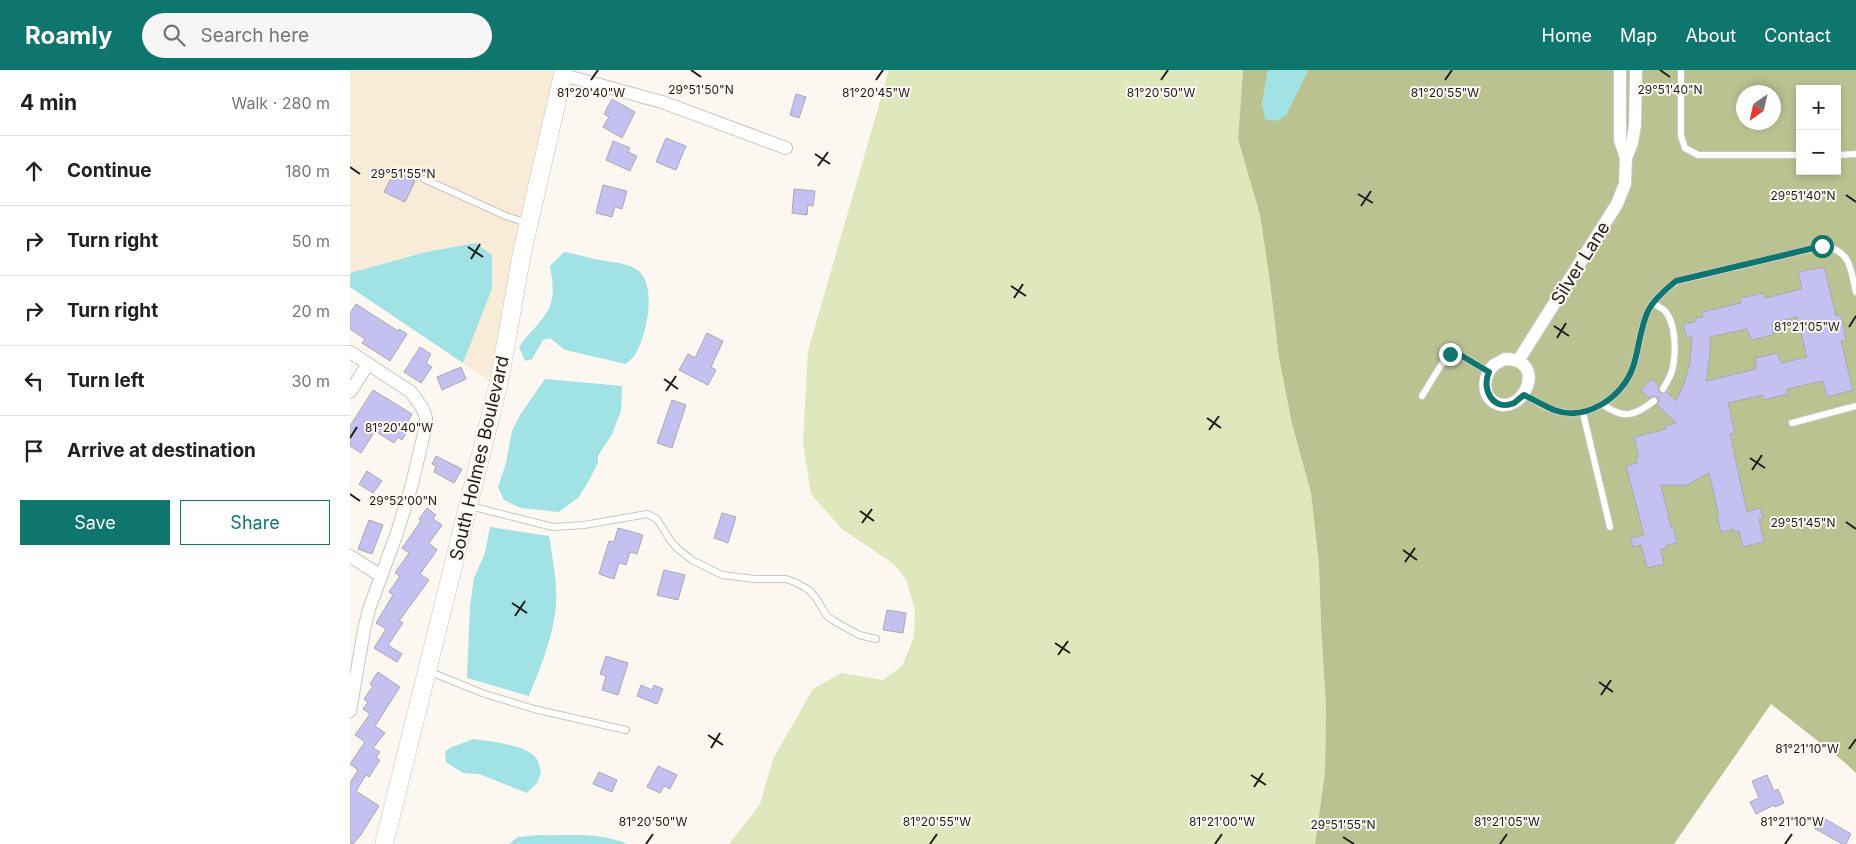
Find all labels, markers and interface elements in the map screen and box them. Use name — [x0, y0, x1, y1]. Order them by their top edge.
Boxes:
search box — [142, 13, 492, 58]
text: Roamly — [25, 21, 112, 50]
icon: search — [160, 21, 188, 49]
text: Search here — [200, 24, 309, 47]
text: Home — [1542, 25, 1592, 46]
text: Map — [1620, 25, 1657, 46]
text: About — [1685, 25, 1736, 46]
text: Contact — [1764, 25, 1831, 46]
text: 29°51'50"N — [668, 82, 734, 97]
text: 29°51'40"N — [1637, 82, 1703, 97]
text: 81°20'40"W — [557, 85, 625, 100]
text: 81°20'45"W — [842, 85, 910, 100]
text: 81°20'50"W — [1127, 85, 1195, 100]
text: 81°20'55"W — [1411, 85, 1479, 100]
north arrow — [1736, 85, 1781, 130]
map controls — [1796, 85, 1841, 175]
button: + — [1796, 85, 1841, 130]
text: 4 min — [20, 90, 77, 115]
text: Walk · 280 m — [232, 93, 330, 113]
button: − — [1796, 130, 1841, 175]
icon: ahead — [20, 157, 48, 185]
text: Continue — [67, 159, 152, 182]
text: 180 m — [285, 161, 330, 181]
text: 29°51'55"N — [370, 166, 436, 181]
text: 29°51'40"N — [1770, 188, 1836, 203]
street label: Silver Lane — [1546, 218, 1614, 308]
icon: right — [20, 227, 48, 255]
text: Turn right — [67, 229, 158, 252]
text: 50 m — [292, 231, 330, 251]
route start — [1811, 235, 1834, 258]
icon: right — [20, 297, 48, 325]
text: Turn right — [67, 299, 158, 322]
text: 20 m — [292, 301, 330, 321]
text: 81°21'05"W — [1774, 319, 1840, 334]
route end — [1439, 343, 1462, 366]
street label: South Holmes Boulevard — [445, 354, 513, 562]
icon: left — [20, 367, 48, 395]
text: Turn left — [67, 369, 145, 392]
text: 30 m — [292, 371, 330, 391]
text: 81°20'40"W — [365, 420, 433, 435]
icon: arrive — [20, 437, 48, 465]
text: Arrive at destination — [67, 439, 256, 462]
text: 29°52'00"N — [369, 493, 437, 508]
button: Save — [20, 500, 170, 545]
button: Share — [180, 500, 330, 545]
text: 29°51'45"N — [1771, 515, 1835, 530]
text: 81°21'10"W — [1775, 741, 1839, 756]
text: 81°20'50"W — [619, 814, 687, 829]
text: 81°20'55"W — [903, 814, 971, 829]
text: 81°21'00"W — [1189, 814, 1255, 829]
text: 81°21'05"W — [1474, 814, 1540, 829]
text: 81°21'10"W — [1760, 814, 1824, 829]
text: 29°51'55"N — [1310, 817, 1376, 832]

